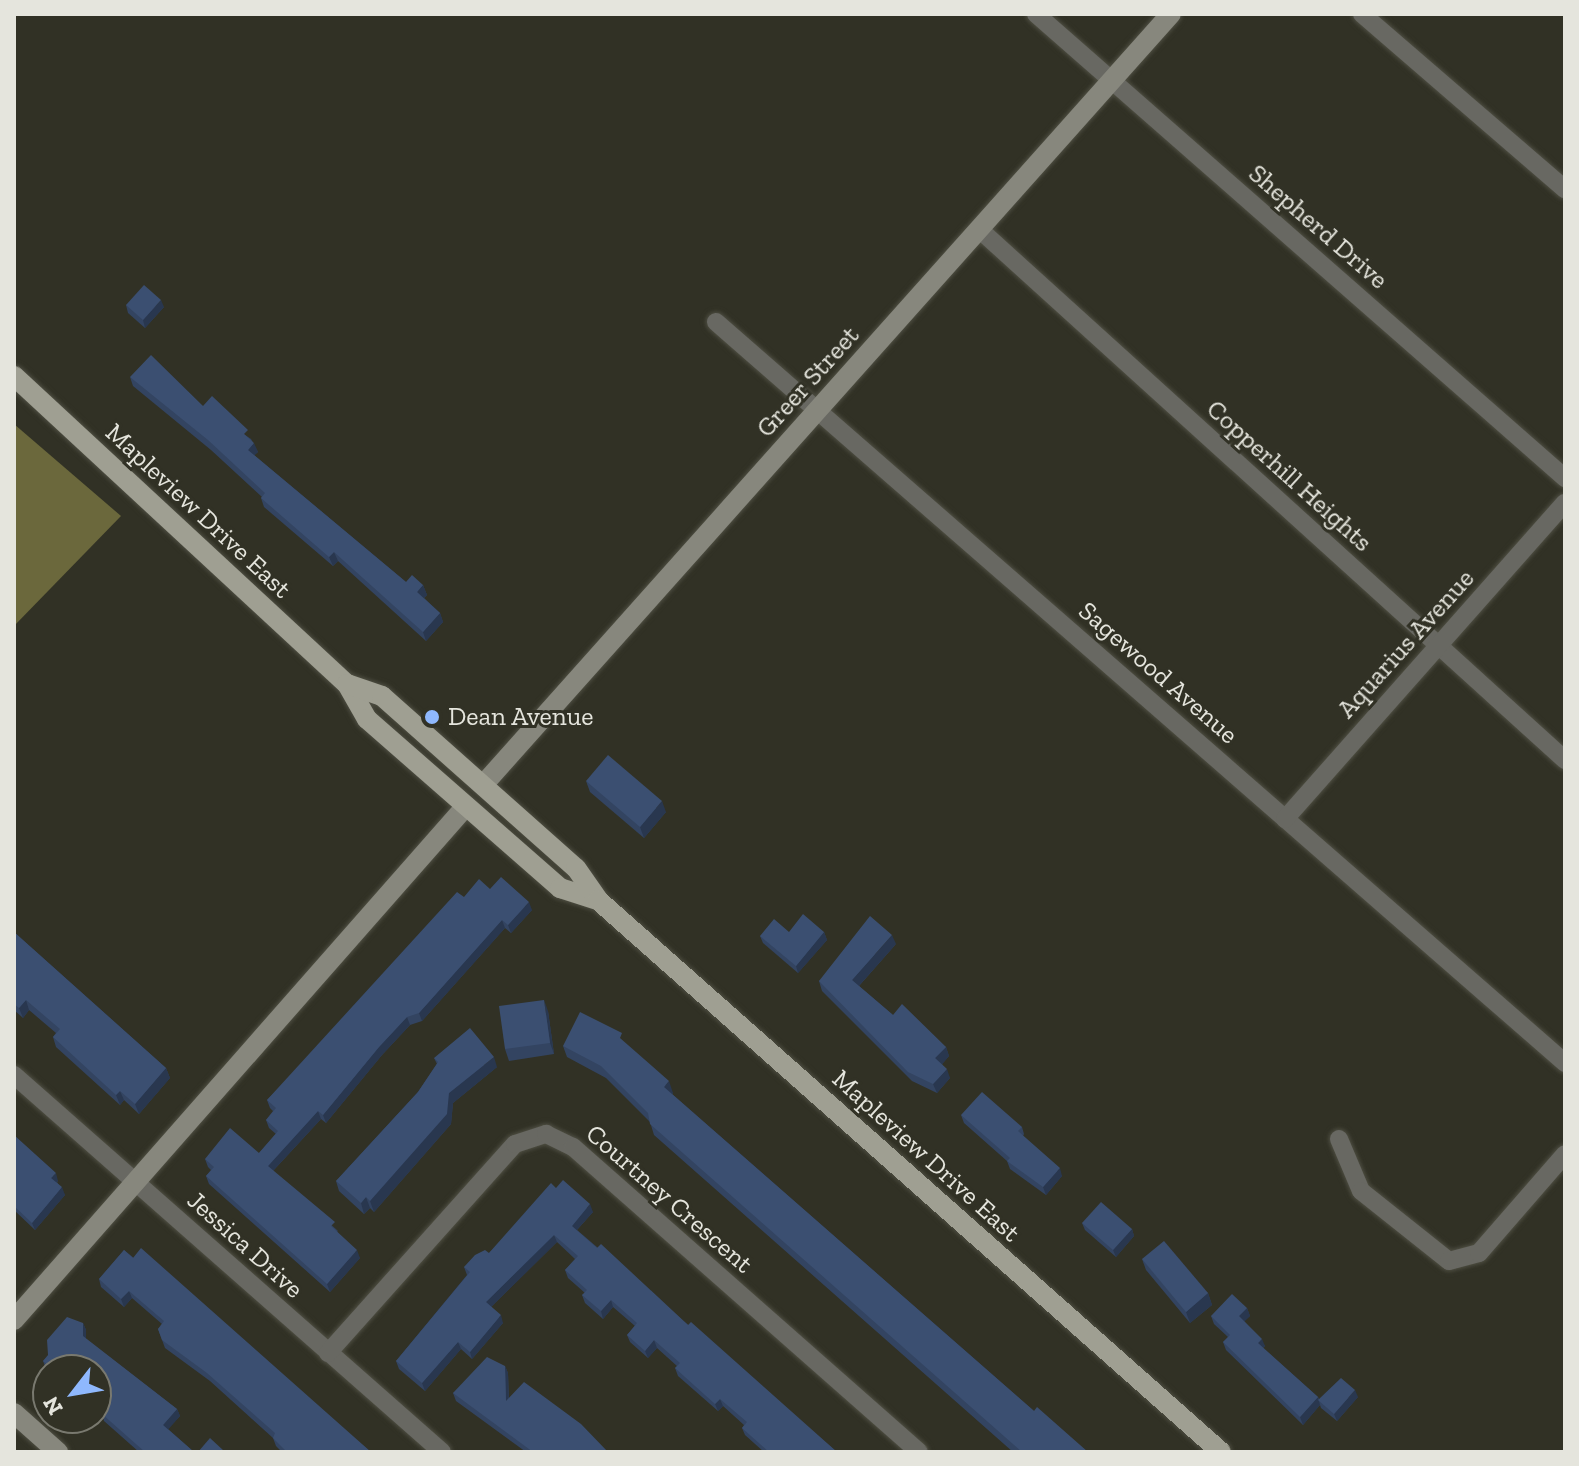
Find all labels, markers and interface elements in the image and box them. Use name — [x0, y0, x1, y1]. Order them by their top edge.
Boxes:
street label: Shepherd Drive — [1242, 158, 1394, 296]
street label: Greer Street — [750, 320, 866, 444]
street label: Copperhill Heights — [1200, 394, 1378, 558]
street label: Mapleview Drive East — [99, 417, 297, 605]
street label: Aquarius Avenue — [1331, 563, 1481, 725]
street label: Sagewood Avenue — [1072, 595, 1244, 751]
place label: Dean Avenue — [448, 701, 594, 733]
marker: Dean Avenue — [423, 708, 441, 726]
street label: Mapleview Drive East — [825, 1063, 1027, 1249]
street label: Courtney Crescent — [579, 1118, 759, 1280]
street label: Jessica Drive — [181, 1185, 309, 1305]
north arrow — [32, 1354, 112, 1434]
text: N — [37, 1391, 69, 1420]

